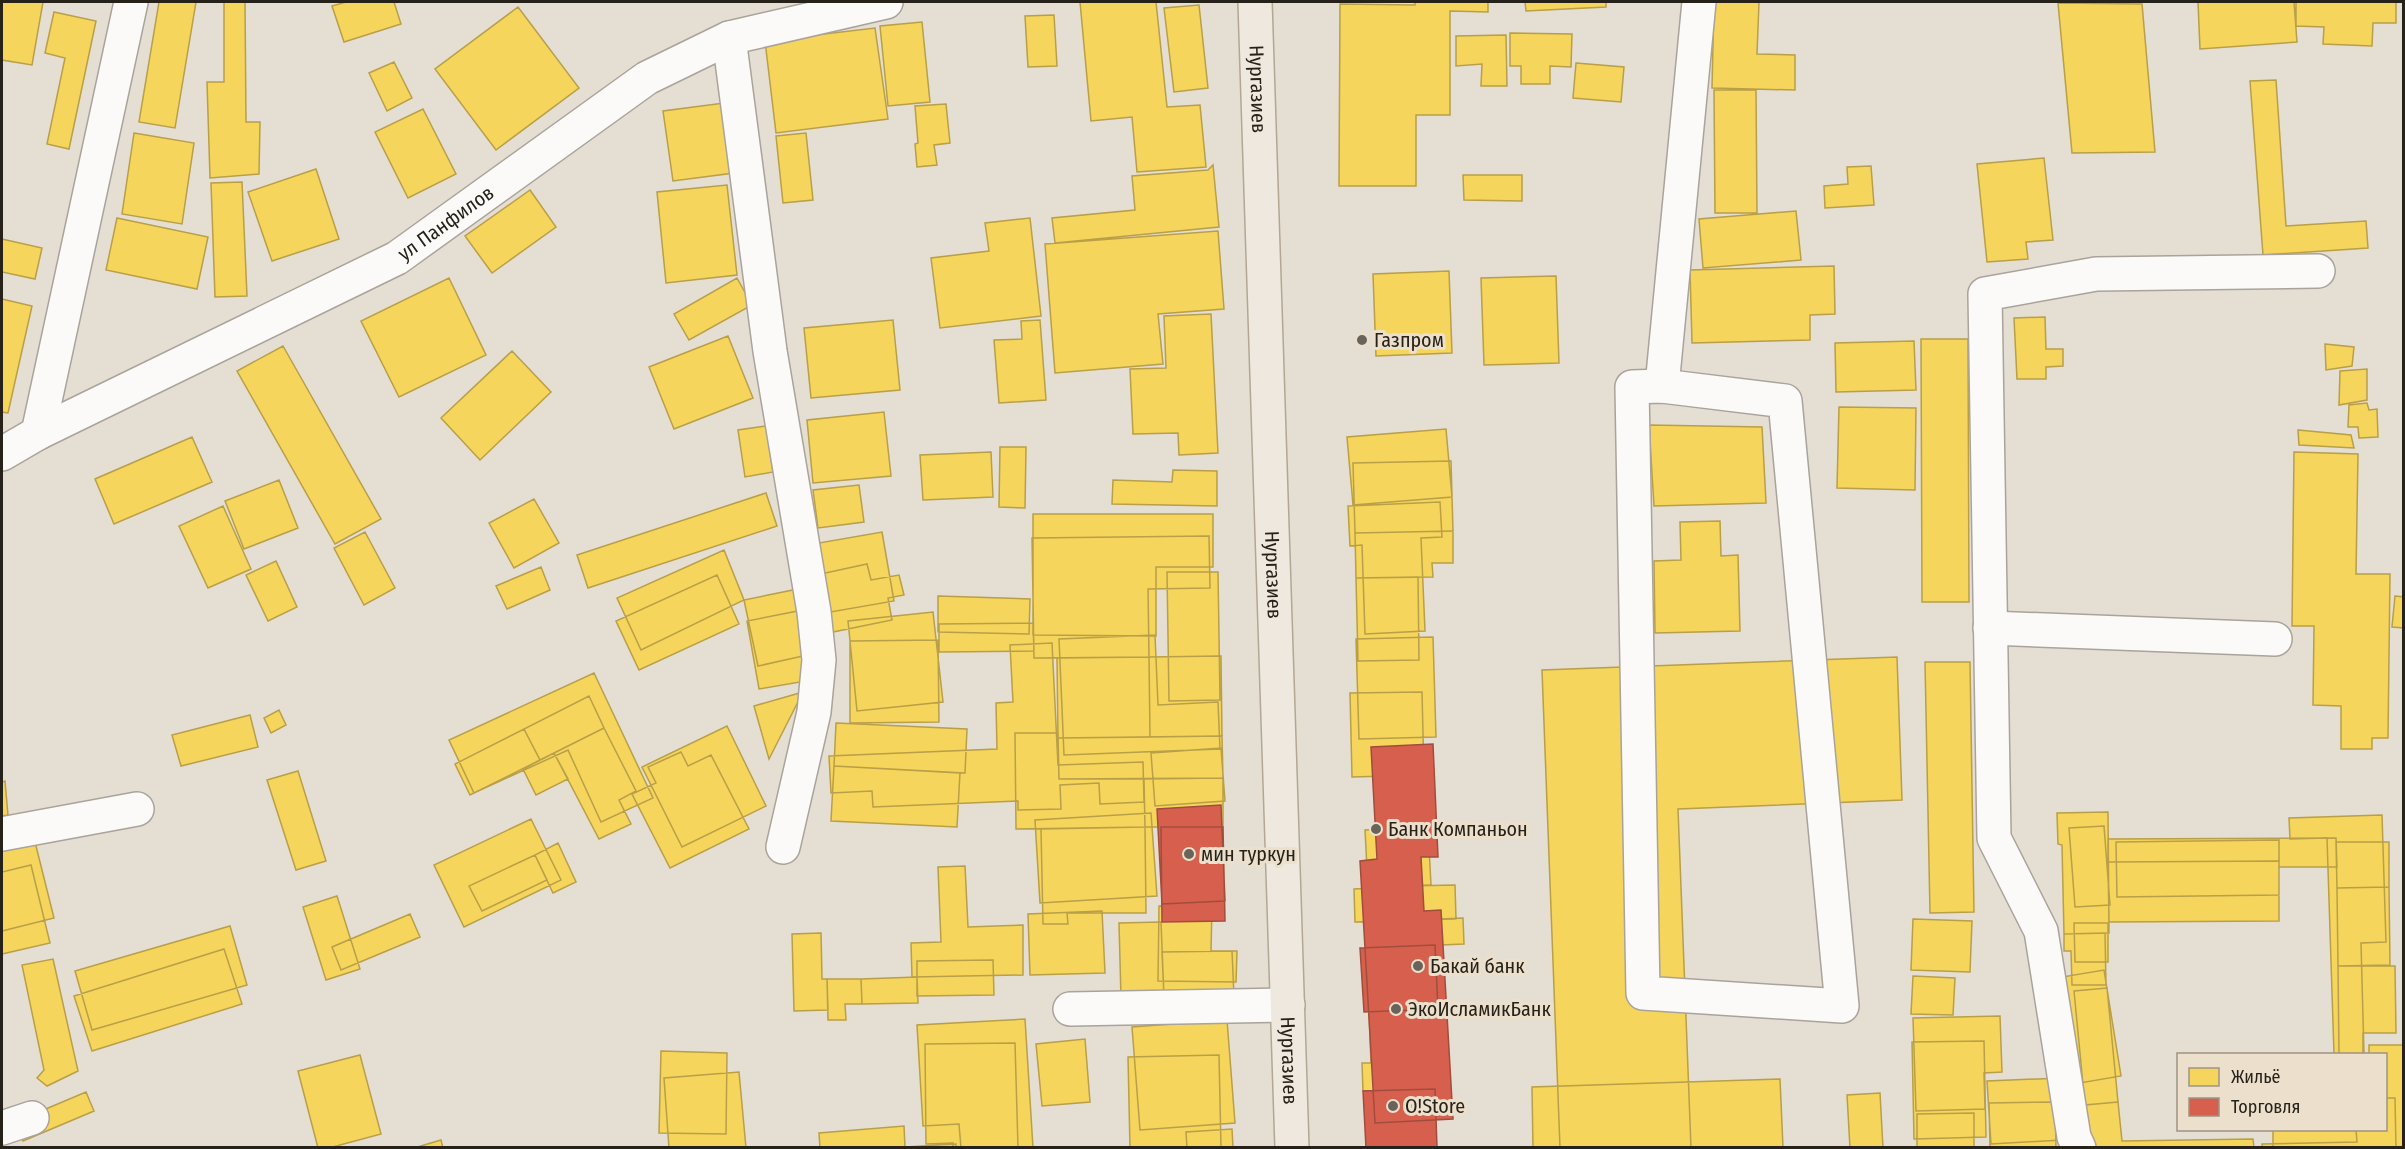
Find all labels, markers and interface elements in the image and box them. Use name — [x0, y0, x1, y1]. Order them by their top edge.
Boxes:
street label: Нургазиев — [1244, 45, 1271, 133]
street label: ул Панфилов — [393, 180, 498, 266]
place label: Газпром — [1374, 328, 1444, 352]
marker: Газпром — [1355, 333, 1369, 347]
street label: Нургазиев — [1260, 530, 1287, 619]
place label: Банк Компаньон — [1388, 817, 1528, 841]
marker: Банк Компаньон — [1369, 822, 1383, 836]
place label: мин туркун — [1201, 842, 1296, 866]
marker: мин туркун — [1182, 847, 1196, 861]
place label: Бакай банк — [1430, 954, 1525, 978]
marker: Бакай банк — [1411, 959, 1425, 973]
place label: ЭкоИсламикБанк — [1408, 997, 1551, 1021]
marker: ЭкоИсламикБанк — [1389, 1002, 1403, 1016]
street label: Нургазиев — [1276, 1016, 1303, 1105]
legend — [2177, 1053, 2387, 1131]
text: Жильё — [2231, 1066, 2281, 1088]
place label: O!Store — [1405, 1094, 1465, 1118]
text: Торговля — [2231, 1096, 2300, 1118]
marker: O!Store — [1386, 1099, 1400, 1113]

